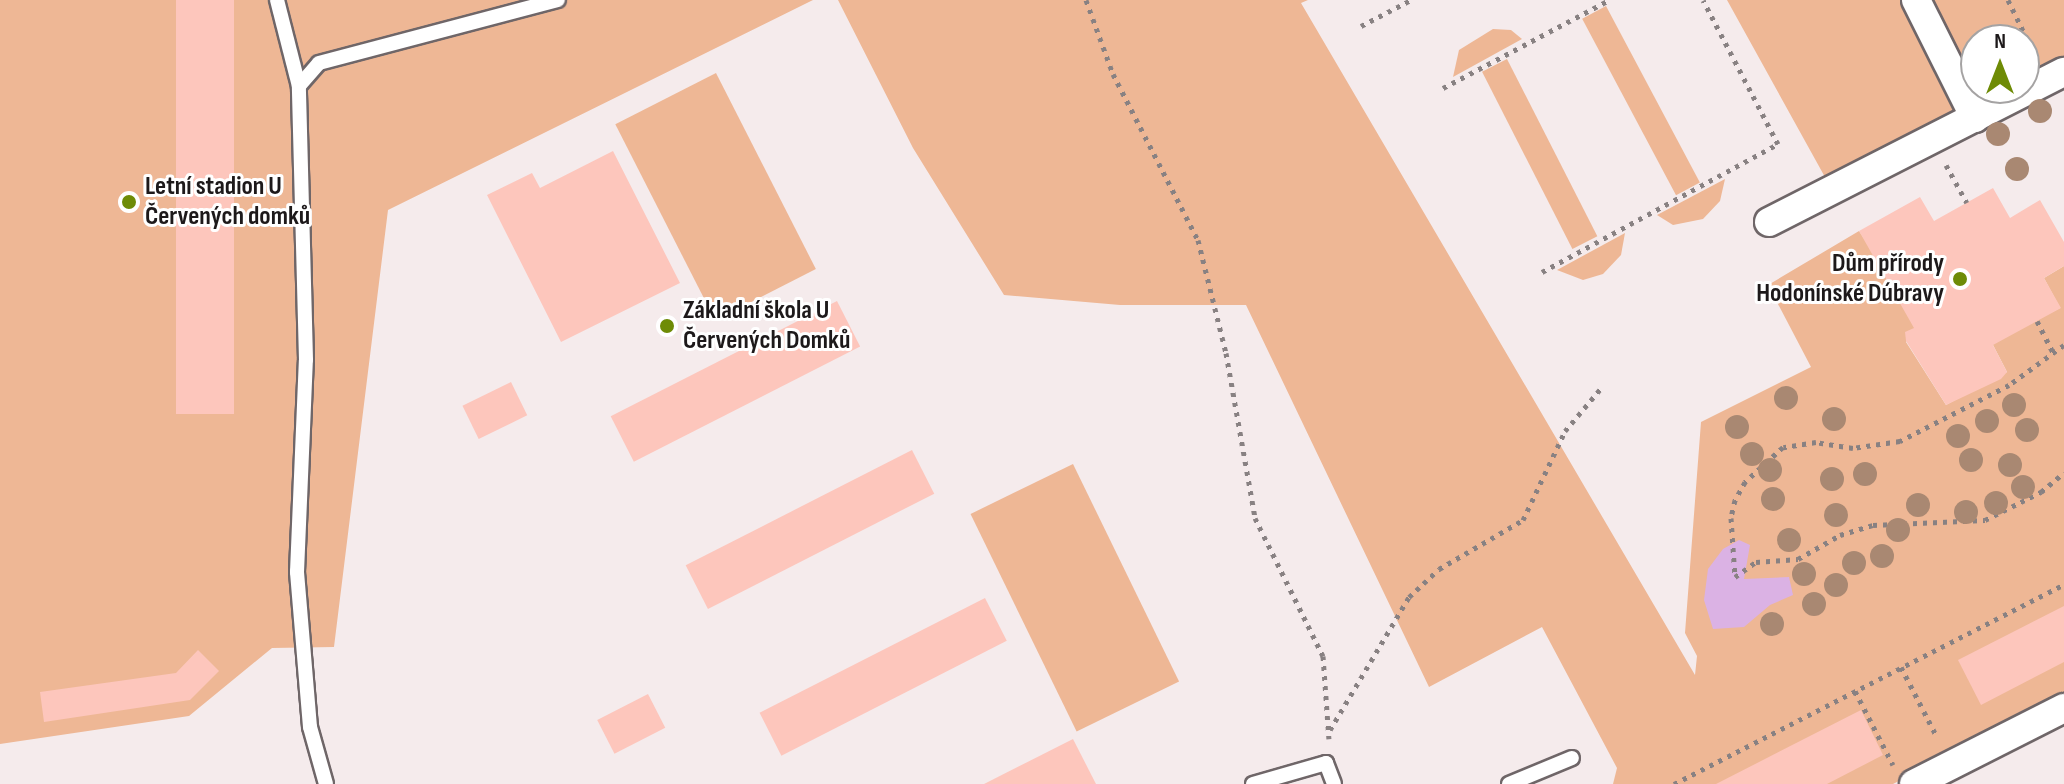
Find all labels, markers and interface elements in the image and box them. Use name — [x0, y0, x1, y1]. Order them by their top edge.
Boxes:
north arrow — [1960, 24, 2040, 104]
text: N — [1994, 28, 2006, 55]
place label: Letní stadion U Červených domků — [145, 171, 310, 232]
marker: Letní stadion U Červených domků — [120, 193, 138, 211]
place label: Dům přírody Hodonínské Dúbravy — [1756, 248, 1944, 310]
marker: Dům přírody Hodonínské Dúbravy — [1951, 270, 1969, 288]
place label: Základní škola U Červených Domků — [683, 295, 850, 356]
marker: Základní škola U Červených Domků — [658, 317, 676, 335]

